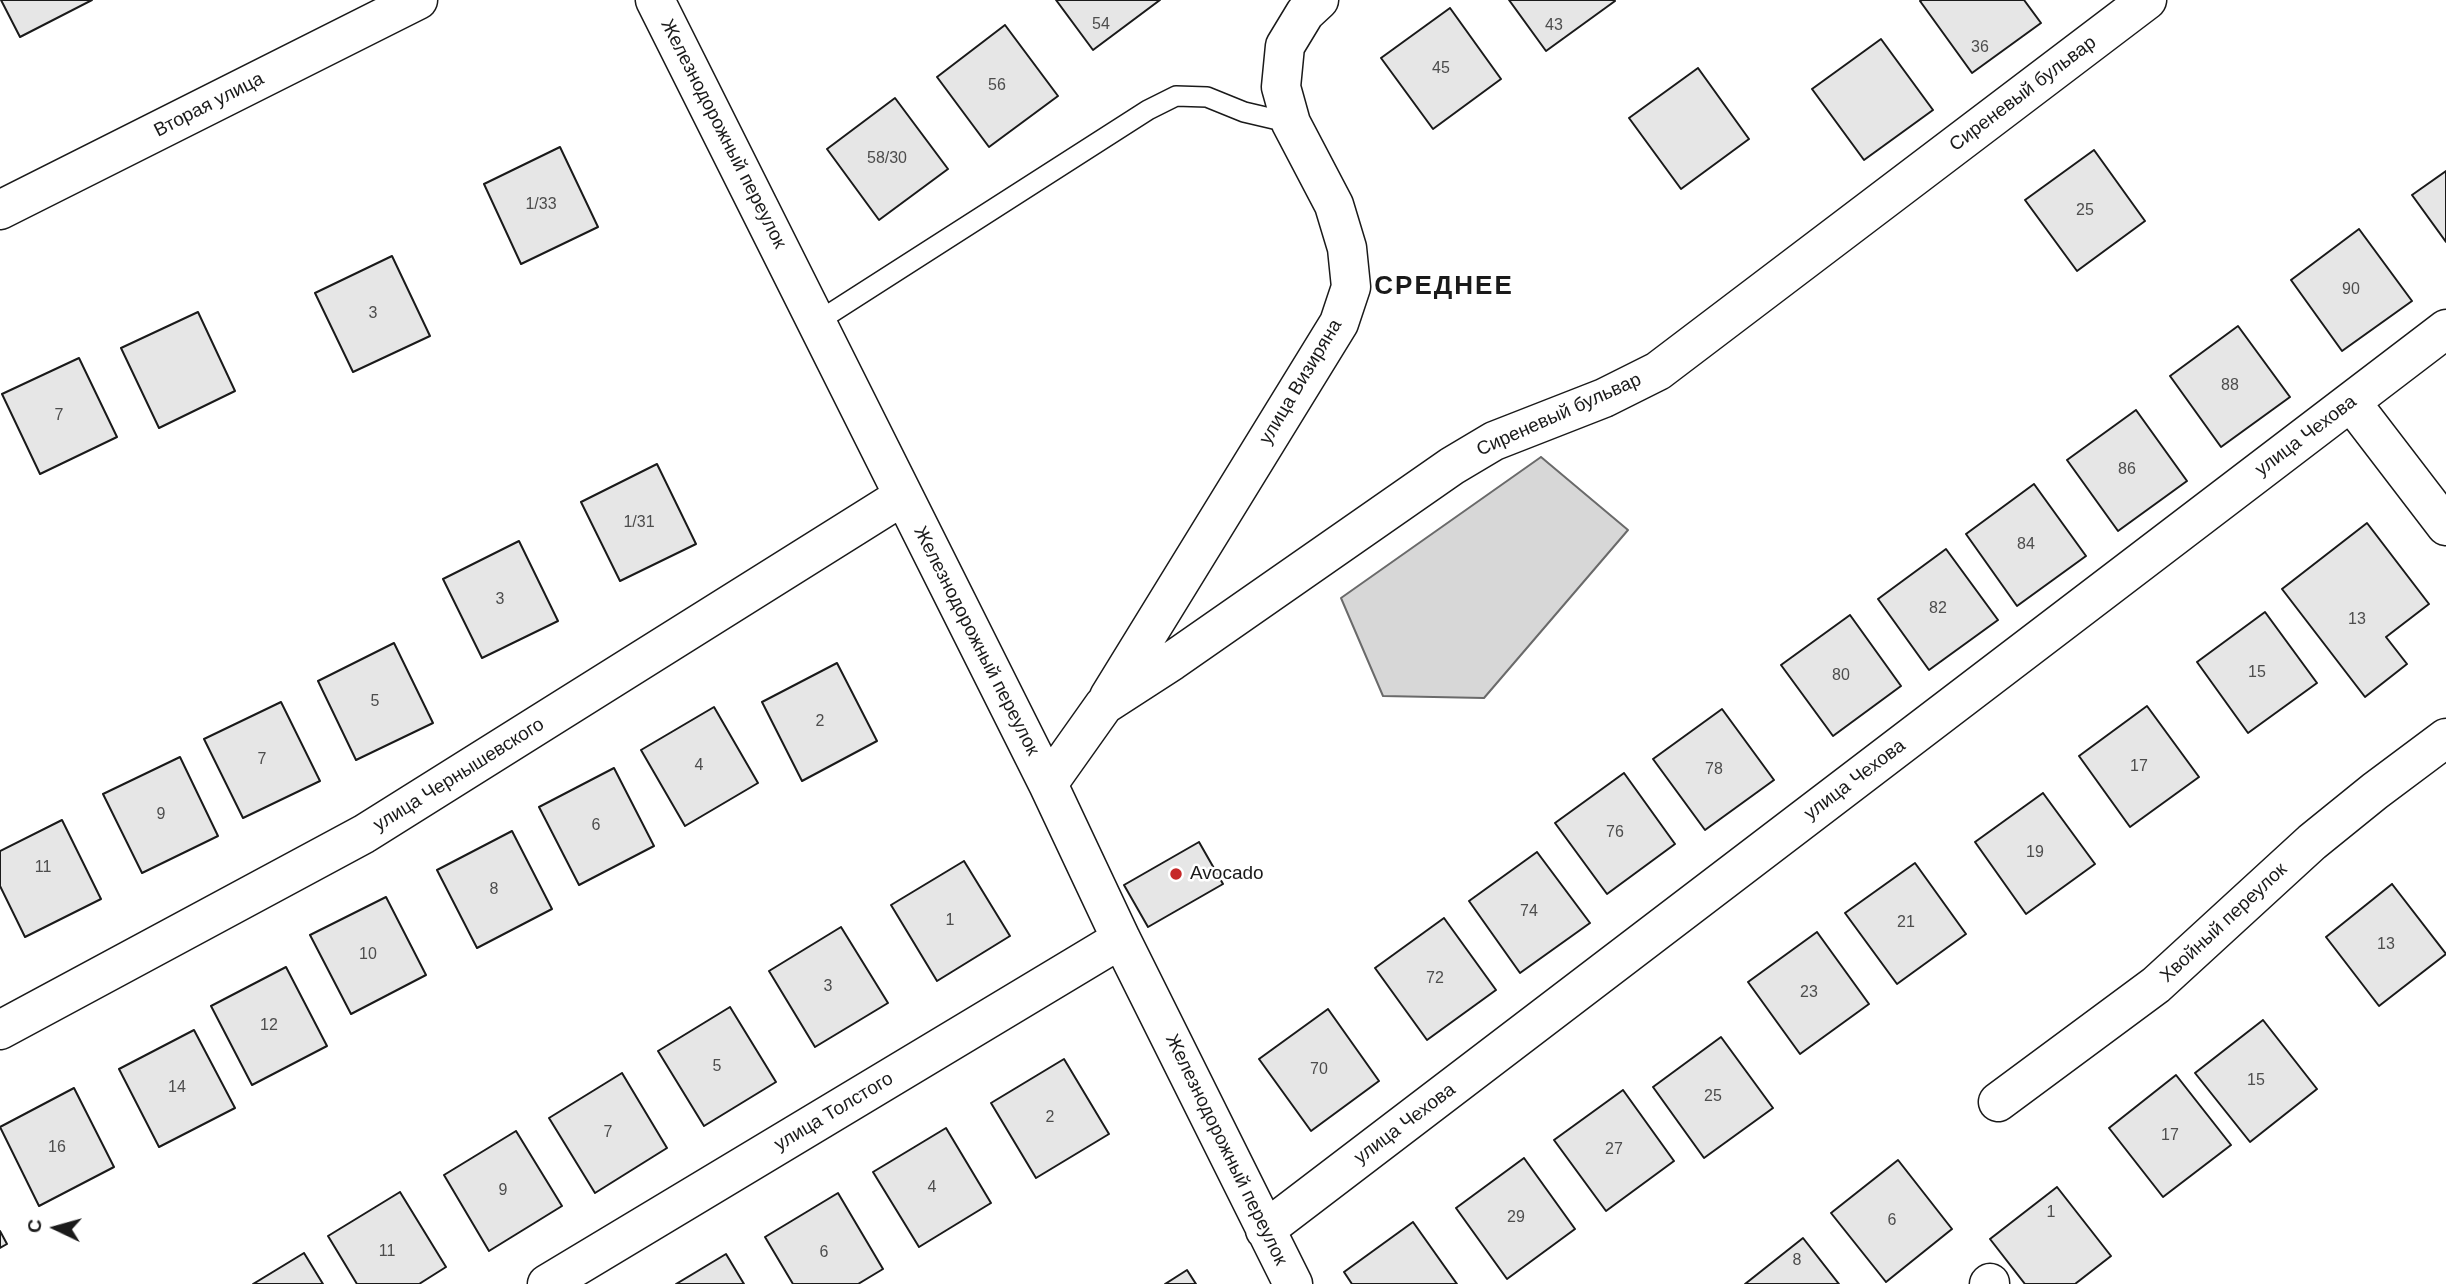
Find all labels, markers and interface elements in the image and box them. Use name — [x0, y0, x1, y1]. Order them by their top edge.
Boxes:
house number: 54 — [1092, 15, 1110, 35]
street label: Железнодорожный переулок — [655, 16, 791, 252]
house number: 43 — [1545, 16, 1563, 36]
street label: Сиреневый бульвар — [1945, 31, 2101, 157]
house number: 36 — [1971, 38, 1989, 58]
house number: 45 — [1432, 59, 1450, 79]
street label: Вторая улица — [150, 68, 268, 142]
house number: 56 — [988, 76, 1006, 96]
house number: 58/30 — [867, 149, 907, 169]
house number: 1/33 — [525, 195, 557, 215]
house number: 25 — [2076, 201, 2094, 221]
district label: СРЕДНЕЕ — [1375, 271, 1513, 303]
house number: 90 — [2342, 280, 2360, 300]
house number: 3 — [369, 304, 377, 324]
street label: улица Визиряна — [1255, 315, 1347, 449]
street label: Сиреневый бульвар — [1473, 368, 1645, 462]
house number: 88 — [2221, 376, 2239, 396]
street label: улица Чехова — [2251, 391, 2361, 481]
house number: 7 — [55, 406, 63, 426]
house number: 86 — [2118, 460, 2136, 480]
house number: 1/31 — [623, 513, 655, 533]
street label: Железнодорожный переулок — [908, 523, 1044, 759]
house number: 84 — [2017, 535, 2035, 555]
house number: 3 — [496, 590, 504, 610]
house number: 82 — [1929, 599, 1947, 619]
house number: 13 — [2348, 610, 2366, 630]
house number: 15 — [2248, 663, 2266, 683]
house number: 80 — [1832, 666, 1850, 686]
house number: 5 — [371, 692, 379, 712]
house number: 2 — [816, 712, 824, 732]
street label: улица Чернышевского — [370, 713, 548, 837]
street label: улица Чехова — [1800, 735, 1910, 825]
house number: 7 — [258, 750, 266, 770]
house number: 4 — [695, 756, 703, 776]
house number: 17 — [2130, 757, 2148, 777]
house number: 78 — [1705, 760, 1723, 780]
house number: 9 — [157, 805, 165, 825]
house number: 6 — [592, 816, 600, 836]
house number: 76 — [1606, 823, 1624, 843]
house number: 19 — [2026, 843, 2044, 863]
house number: 11 — [35, 858, 51, 878]
street label: Хвойный переулок — [2156, 858, 2292, 988]
place label: Avocado — [1190, 863, 1264, 885]
marker: Avocado — [1168, 866, 1184, 882]
house number: 8 — [490, 880, 498, 900]
house number: 74 — [1520, 902, 1538, 922]
house number: 1 — [946, 911, 954, 931]
house number: 21 — [1897, 913, 1915, 933]
house number: 13 — [2377, 935, 2395, 955]
house number: 10 — [359, 945, 377, 965]
house number: 72 — [1426, 969, 1444, 989]
house number: 3 — [824, 977, 832, 997]
house number: 23 — [1800, 983, 1818, 1003]
house number: 12 — [260, 1016, 278, 1036]
street label: Железнодорожный переулок — [1160, 1031, 1292, 1269]
house number: 5 — [713, 1057, 721, 1077]
house number: 70 — [1310, 1060, 1328, 1080]
street label: улица Толстого — [770, 1068, 898, 1156]
house number: 15 — [2247, 1071, 2265, 1091]
house number: 14 — [168, 1078, 186, 1098]
street label: улица Чехова — [1350, 1079, 1460, 1169]
house number: 25 — [1704, 1087, 1722, 1107]
house number: 2 — [1046, 1108, 1054, 1128]
house number: 7 — [604, 1123, 612, 1143]
house number: 17 — [2161, 1126, 2179, 1146]
house number: 16 — [48, 1138, 66, 1158]
house number: 27 — [1605, 1140, 1623, 1160]
house number: 4 — [928, 1178, 936, 1198]
house number: 9 — [499, 1181, 507, 1201]
north arrow — [21, 1193, 91, 1263]
house number: 1 — [2047, 1203, 2055, 1223]
house number: 29 — [1507, 1208, 1525, 1228]
house number: 6 — [1888, 1211, 1896, 1231]
text: С — [24, 1218, 46, 1234]
house number: 11 — [379, 1242, 395, 1262]
house number: 6 — [820, 1243, 828, 1263]
house number: 8 — [1793, 1251, 1801, 1271]

